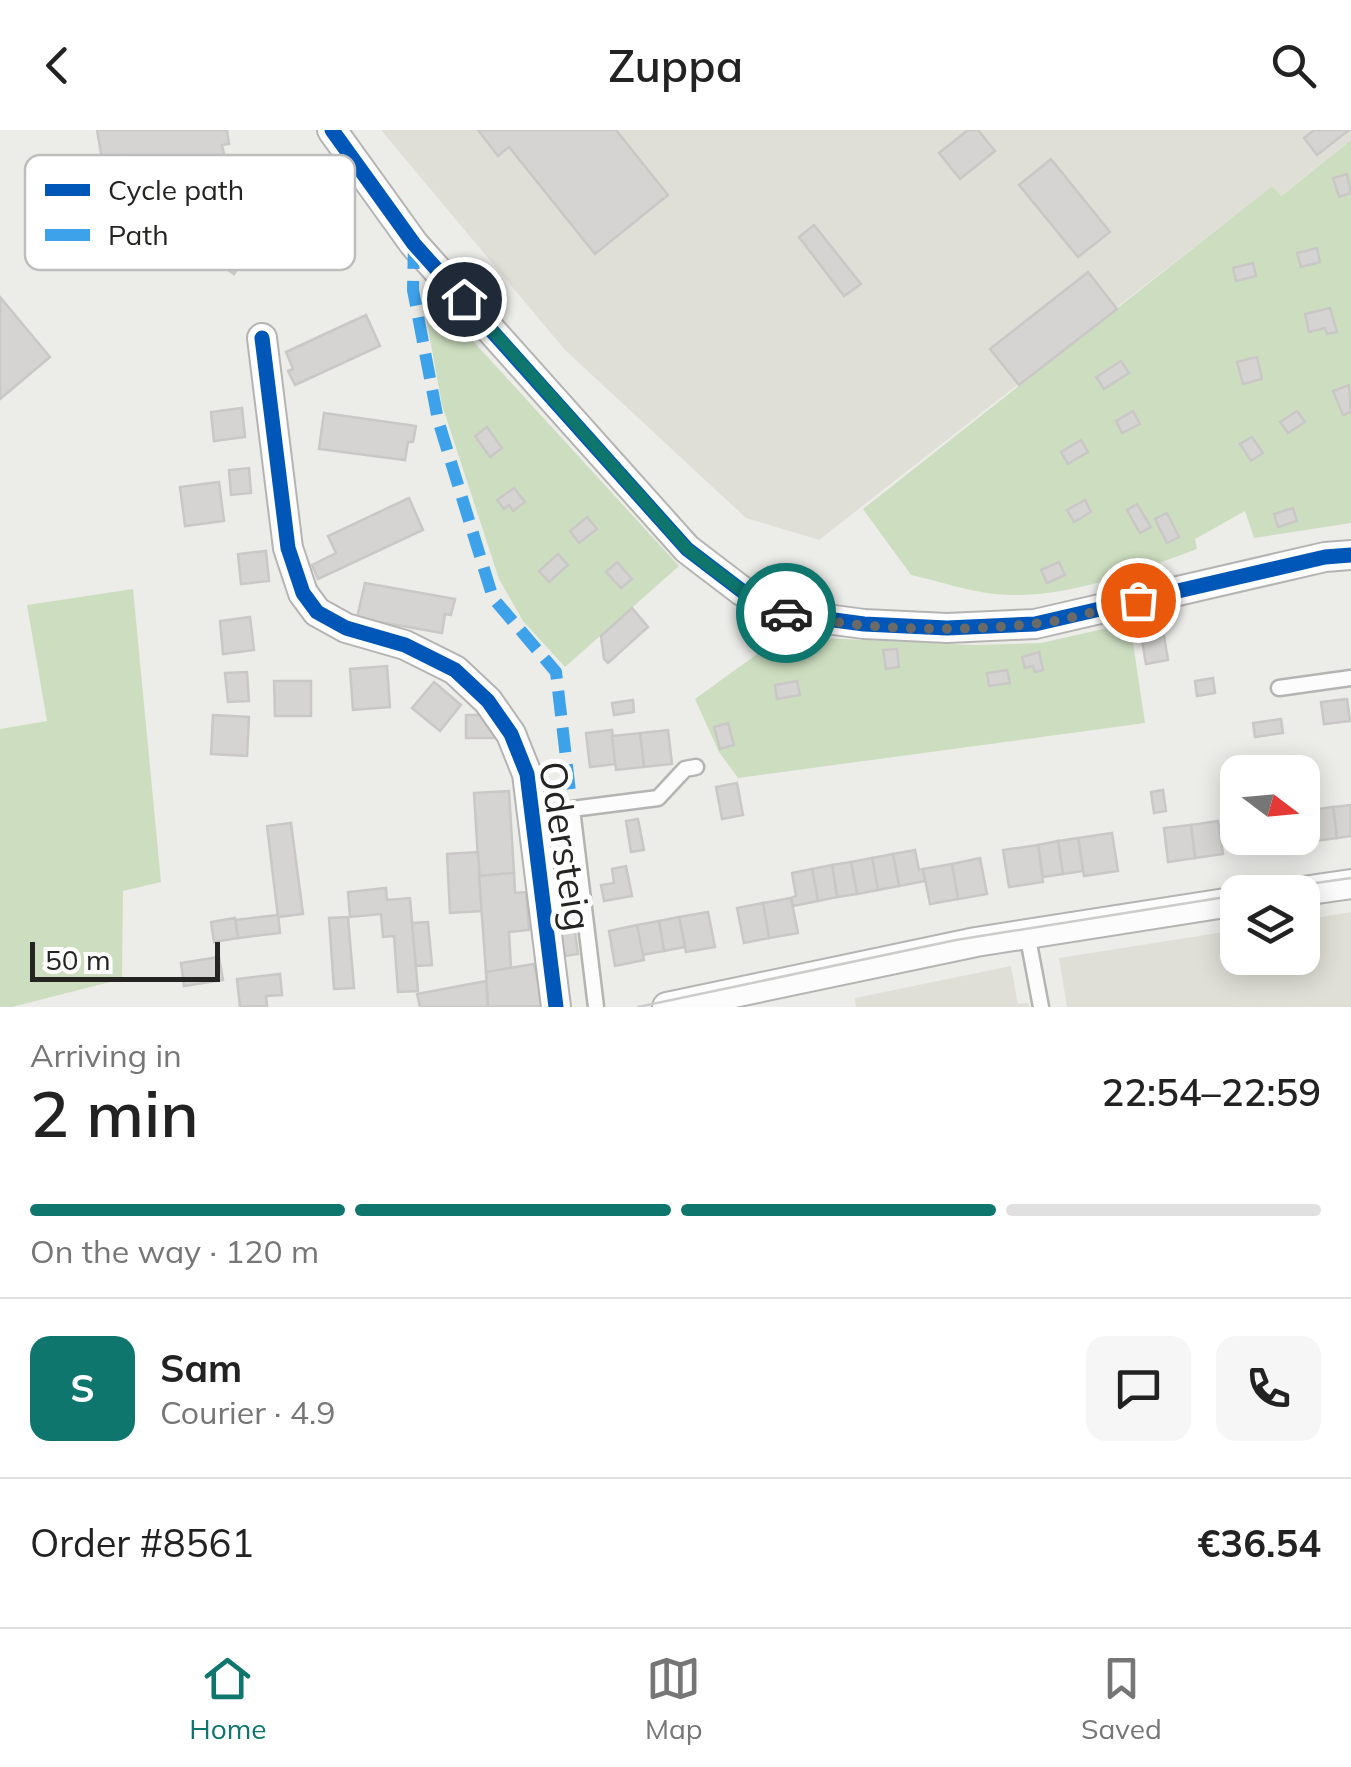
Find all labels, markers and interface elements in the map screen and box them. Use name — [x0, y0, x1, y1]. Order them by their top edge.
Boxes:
text: Zuppa — [608, 37, 743, 93]
icon: back — [30, 38, 85, 93]
icon: search — [1266, 38, 1321, 93]
legend — [25, 155, 355, 270]
text: Cycle path — [108, 172, 244, 207]
text: Path — [108, 217, 169, 252]
pin — [422, 257, 507, 342]
icon: home — [437, 272, 492, 327]
pin — [1096, 558, 1181, 643]
courier — [736, 563, 836, 663]
icon: bag — [1111, 573, 1166, 628]
icon: car — [759, 586, 814, 641]
north arrow — [1220, 755, 1320, 855]
map controls — [1220, 755, 1320, 975]
street label: Odersteig — [529, 758, 603, 934]
button: layers — [1220, 875, 1320, 975]
scale bar — [30, 937, 220, 981]
text: 50 m — [45, 942, 111, 977]
text: Arriving in — [30, 1035, 182, 1075]
text: 22:54–22:59 — [1101, 1068, 1321, 1116]
text: 2 min — [30, 1072, 199, 1153]
text: On the way · 120 m — [30, 1231, 319, 1271]
button: chat — [1086, 1336, 1191, 1441]
button: phone — [1216, 1336, 1321, 1441]
text: Sam — [160, 1344, 242, 1392]
text: S — [70, 1364, 95, 1412]
text: Courier · 4.9 — [160, 1392, 336, 1432]
text: Order #8561 — [30, 1519, 254, 1567]
text: €36.54 — [1198, 1519, 1321, 1567]
tab: Home — [189, 1651, 266, 1746]
tab: Map — [645, 1651, 703, 1746]
tab: Saved — [1081, 1651, 1162, 1746]

